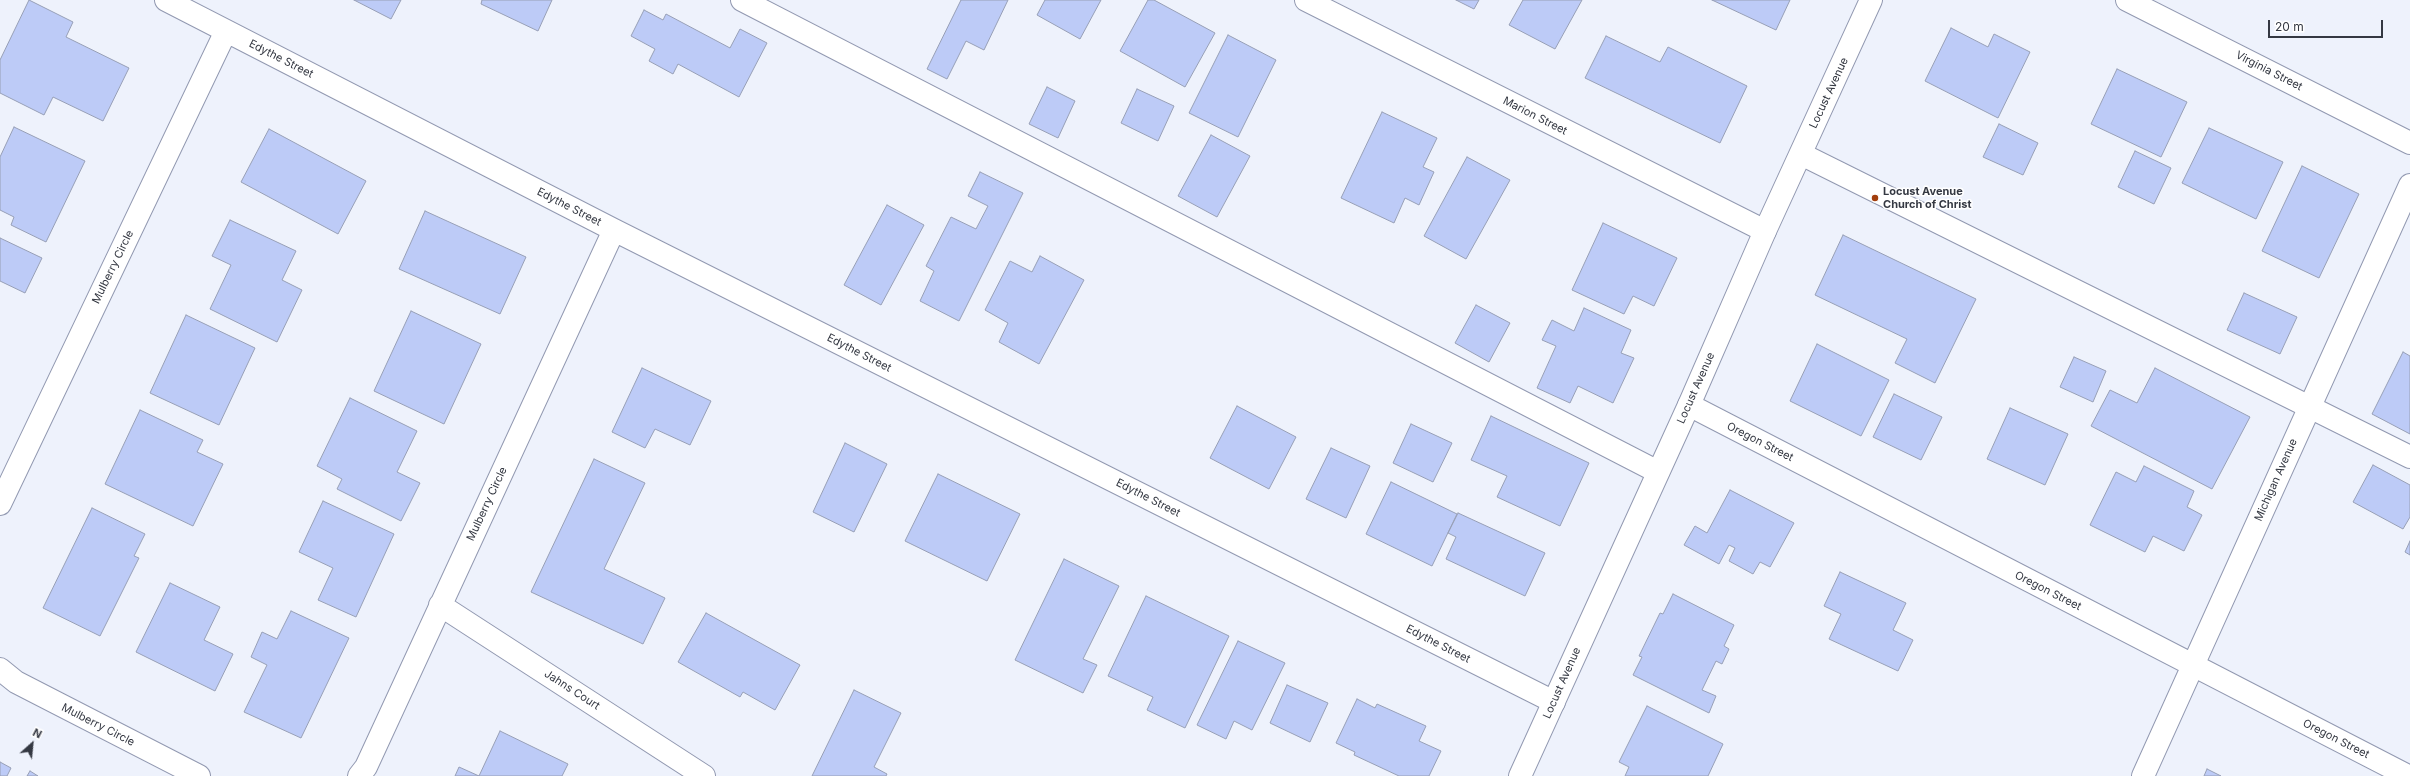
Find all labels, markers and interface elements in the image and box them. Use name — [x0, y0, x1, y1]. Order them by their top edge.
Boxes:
scale bar — [2270, 12, 2385, 38]
text: 20 m — [2275, 19, 2304, 34]
street label: Edythe Street — [247, 37, 315, 81]
street label: Virginia Street — [2233, 49, 2305, 93]
street label: Locust Avenue — [1807, 55, 1851, 131]
street label: Marion Street — [1501, 94, 1569, 138]
street label: Edythe Street — [535, 185, 603, 229]
place label: Locust Avenue Church of Christ — [1883, 185, 1971, 211]
marker: Locust Avenue Church of Christ — [1870, 193, 1880, 203]
street label: Mulberry Circle — [89, 228, 137, 306]
street label: Edythe Street — [825, 331, 893, 375]
street label: Locust Avenue — [1674, 350, 1718, 426]
street label: Oregon Street — [1725, 420, 1795, 464]
street label: Michigan Avenue — [2252, 437, 2300, 523]
street label: Mulberry Circle — [464, 465, 510, 543]
street label: Edythe Street — [1114, 476, 1182, 520]
street label: Oregon Street — [2013, 569, 2083, 613]
street label: Edythe Street — [1404, 622, 1472, 666]
street label: Locust Avenue — [1540, 645, 1584, 721]
street label: Jahns Court — [542, 667, 602, 713]
street label: Mulberry Circle — [59, 701, 137, 749]
street label: Oregon Street — [2301, 717, 2371, 761]
north arrow — [12, 724, 52, 764]
text: N — [31, 725, 44, 741]

